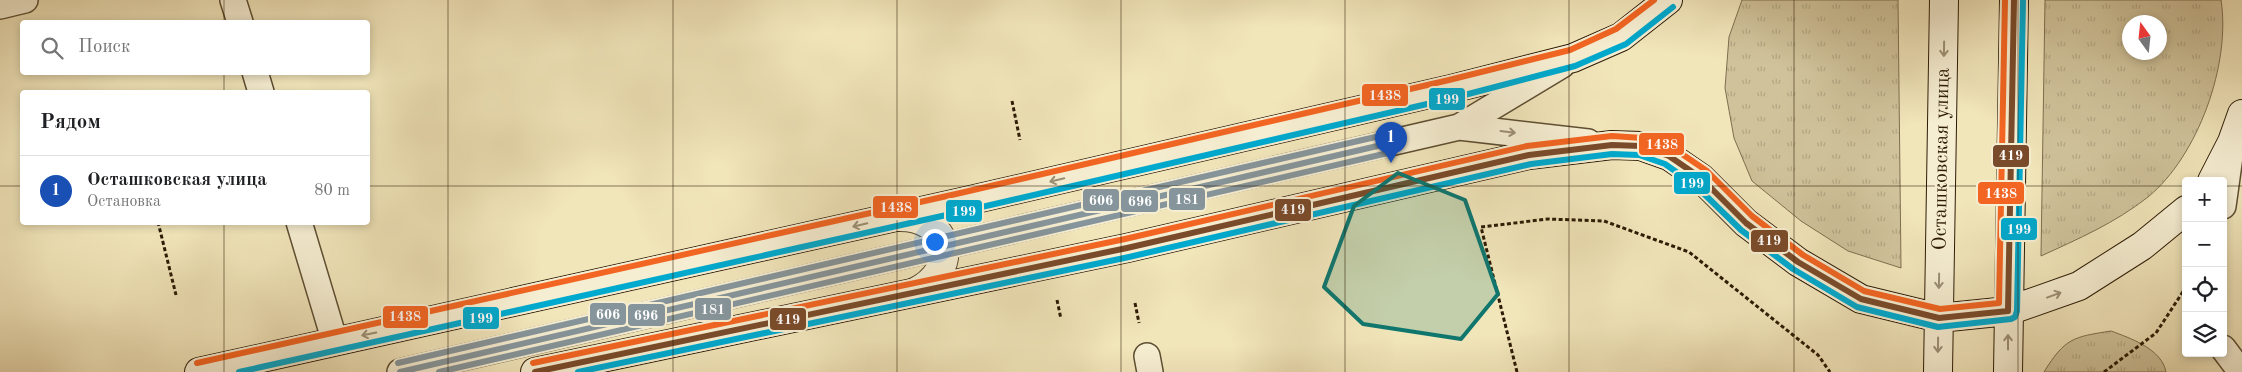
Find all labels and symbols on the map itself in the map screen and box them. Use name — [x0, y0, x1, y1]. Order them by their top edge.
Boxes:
north arrow — [2122, 15, 2167, 60]
one-way arrow — [1939, 40, 1948, 56]
street label: Осташковская улица — [1930, 67, 1954, 250]
line badge: 1438 — [1361, 83, 1409, 107]
line badge: 199 — [1428, 87, 1466, 111]
text: 1438 — [1369, 89, 1401, 103]
text: 199 — [1435, 93, 1459, 107]
pin: 1 — [1375, 122, 1407, 163]
one-way arrow — [1499, 128, 1515, 138]
line badge: 1438 — [1638, 132, 1685, 156]
text: 1438 — [1646, 138, 1678, 152]
line badge: 419 — [1992, 144, 2030, 168]
text: 419 — [1999, 149, 2023, 163]
line badge: 199 — [1673, 171, 1711, 195]
one-way arrow — [1050, 176, 1066, 185]
text: 199 — [1680, 177, 1704, 191]
line badge: 1438 — [1977, 181, 2025, 205]
line badge: 181 — [1168, 187, 1206, 211]
text: 1438 — [1985, 187, 2017, 201]
line badge: 606 — [1082, 188, 1120, 212]
line badge: 696 — [1120, 189, 1159, 213]
text: 181 — [1175, 193, 1199, 207]
text: 606 — [1089, 194, 1113, 208]
line badge: 1438 — [872, 195, 919, 219]
text: 696 — [1128, 195, 1152, 209]
line badge: 419 — [1274, 198, 1312, 222]
line badge: 199 — [945, 199, 983, 223]
text: 1438 — [880, 201, 912, 215]
text: 419 — [1281, 203, 1305, 217]
text: 199 — [952, 205, 976, 219]
line badge: 199 — [2000, 217, 2038, 241]
one-way arrow — [852, 221, 868, 230]
text: 199 — [2007, 223, 2031, 237]
your location — [922, 229, 948, 255]
line badge: 419 — [1750, 229, 1789, 253]
text: 419 — [1757, 234, 1781, 248]
one-way arrow — [1935, 273, 1944, 289]
one-way arrow — [2046, 290, 2061, 299]
line badge: 181 — [694, 297, 732, 321]
line badge: 606 — [589, 302, 627, 326]
line badge: 696 — [627, 303, 666, 327]
text: 181 — [701, 303, 725, 317]
line badge: 1438 — [382, 305, 429, 329]
line badge: 199 — [462, 306, 500, 330]
line badge: 419 — [769, 307, 807, 331]
text: 606 — [596, 308, 620, 322]
text: 696 — [634, 309, 658, 323]
text: 1438 — [389, 310, 421, 324]
text: 199 — [469, 312, 493, 326]
text: 419 — [776, 313, 800, 327]
one-way arrow — [361, 330, 377, 339]
one-way arrow — [2003, 334, 2013, 350]
one-way arrow — [1934, 337, 1943, 353]

